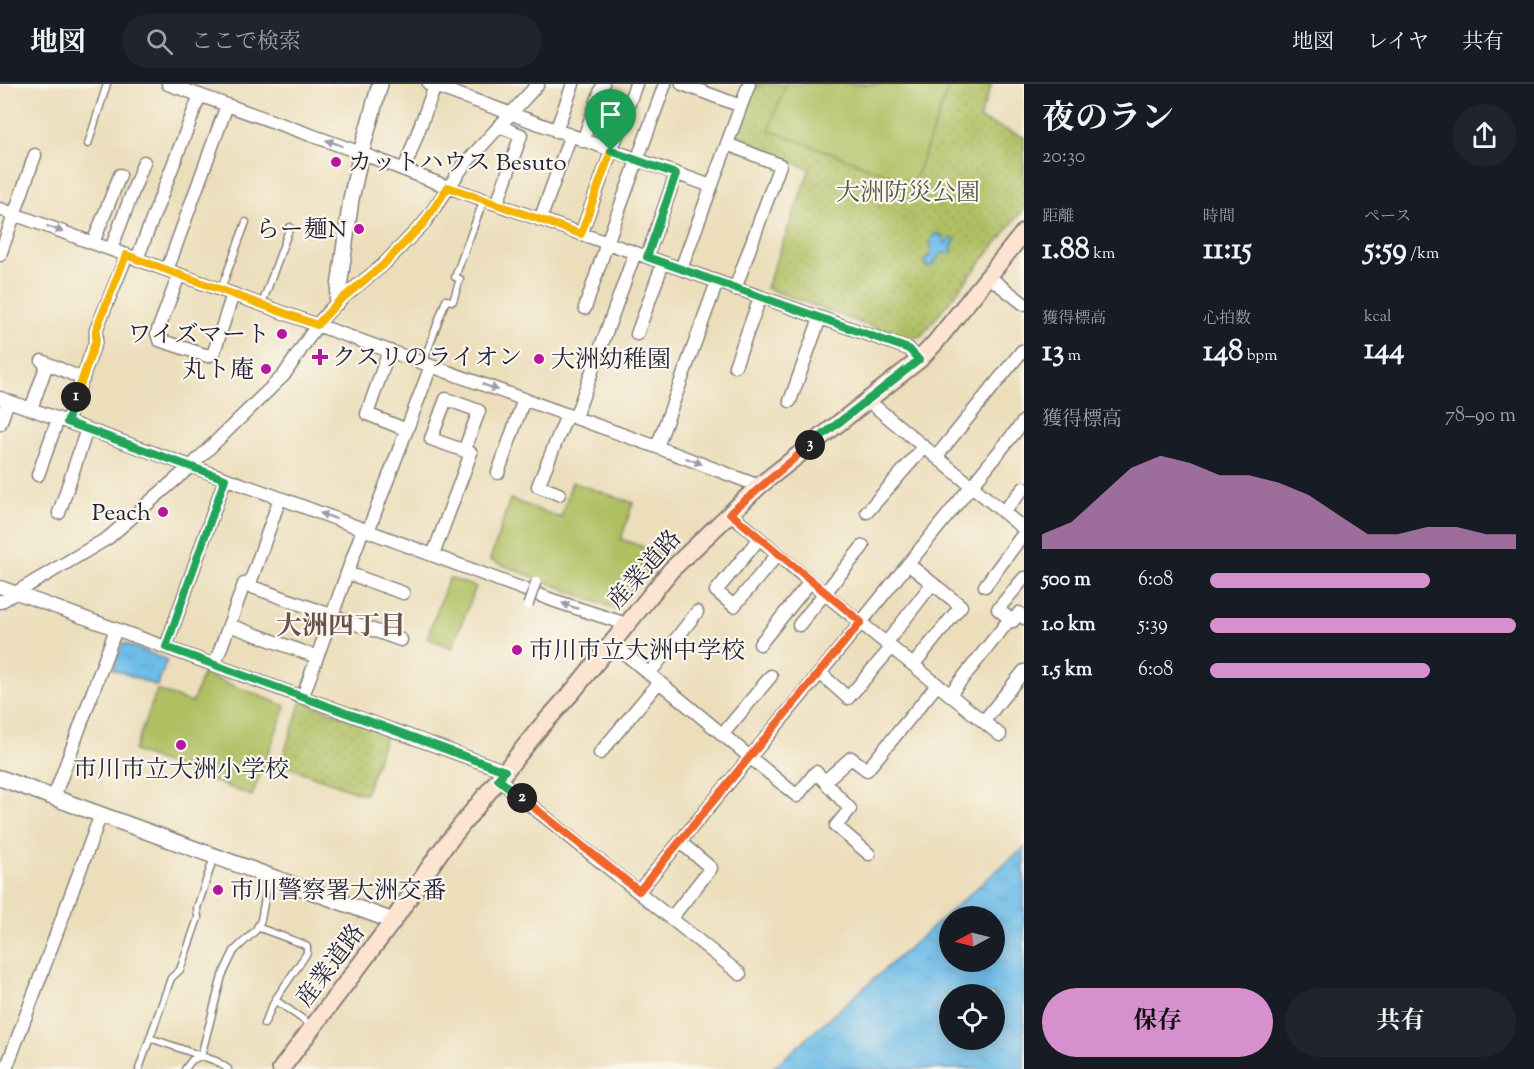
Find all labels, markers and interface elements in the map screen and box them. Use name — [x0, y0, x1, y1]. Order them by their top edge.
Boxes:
search box — [122, 14, 542, 68]
text: 地図 — [30, 24, 86, 64]
icon: search — [143, 25, 176, 58]
text: ここで検索 — [191, 27, 301, 59]
text: 地図 — [1292, 28, 1334, 58]
text: レイヤ — [1367, 28, 1429, 58]
text: 共有 — [1462, 28, 1504, 58]
pin — [585, 89, 636, 151]
text: 夜のラン — [1042, 96, 1174, 144]
icon: arrive — [594, 98, 627, 131]
button: share — [1453, 104, 1516, 167]
one-way arrow — [325, 138, 343, 148]
text: 20:30 — [1042, 143, 1085, 172]
place label: カットハウス Besuto — [348, 147, 567, 181]
marker: カットハウス Besuto — [329, 155, 343, 169]
park label: 大洲防災公園 — [836, 177, 980, 211]
text: 距離 — [1042, 206, 1074, 229]
text: 時間 — [1203, 206, 1235, 229]
text: ペース — [1364, 206, 1411, 229]
place label: らー麺N — [256, 214, 347, 248]
marker: らー麺N — [352, 222, 366, 236]
one-way arrow — [46, 225, 64, 234]
text: 1.88 — [1042, 229, 1090, 272]
text: 11:15 — [1203, 229, 1252, 272]
text: 5:59 — [1364, 229, 1407, 272]
text: km — [1090, 243, 1115, 266]
text: /km — [1407, 243, 1439, 266]
text: kcal — [1364, 306, 1392, 329]
text: 獲得標高 — [1042, 308, 1106, 331]
text: 心拍数 — [1203, 308, 1251, 331]
place label: ワイズマート — [127, 319, 270, 353]
marker: ワイズマート — [275, 327, 289, 341]
text: 144 — [1364, 329, 1404, 372]
text: 13 — [1042, 331, 1064, 374]
text: 148 — [1203, 331, 1243, 374]
place label: クスリのライオン — [332, 342, 522, 376]
place label: 大洲幼稚園 — [551, 344, 671, 378]
text: m — [1064, 345, 1081, 368]
text: bpm — [1243, 345, 1277, 368]
marker: クスリのライオン — [313, 350, 327, 364]
marker: 大洲幼稚園 — [532, 352, 546, 366]
place label: 丸ト庵 — [182, 354, 254, 388]
marker: 丸ト庵 — [259, 362, 273, 376]
pin: 1 — [61, 382, 91, 412]
one-way arrow — [482, 383, 500, 393]
text: 1 — [73, 385, 79, 408]
text: 78–90 m — [1445, 402, 1516, 431]
text: 獲得標高 — [1042, 406, 1122, 435]
pin: 3 — [795, 430, 825, 460]
text: 3 — [807, 433, 813, 456]
one-way arrow — [685, 456, 703, 466]
place label: Peach — [92, 497, 151, 531]
marker: Peach — [156, 505, 170, 519]
one-way arrow — [319, 511, 337, 521]
street label: 産業道路 — [601, 523, 690, 617]
text: 500 m — [1042, 566, 1091, 595]
text: 6:08 — [1138, 566, 1173, 595]
one-way arrow — [561, 600, 579, 610]
district label: 大洲四丁目 — [276, 609, 406, 646]
text: 1.0 km — [1042, 611, 1096, 640]
text: 5:39 — [1138, 611, 1168, 640]
place label: 市川市立大洲中学校 — [529, 635, 745, 669]
marker: 市川市立大洲中学校 — [510, 643, 524, 657]
text: 1.5 km — [1042, 656, 1092, 685]
text: 6:08 — [1138, 656, 1173, 685]
marker: 市川市立大洲小学校 — [174, 738, 188, 752]
place label: 市川市立大洲小学校 — [73, 754, 289, 788]
pin: 2 — [507, 783, 537, 813]
text: 2 — [518, 786, 526, 809]
place label: 市川警察署大洲交番 — [230, 875, 446, 909]
marker: 市川警察署大洲交番 — [211, 883, 225, 897]
north arrow — [939, 906, 1005, 972]
map controls — [939, 906, 1005, 1050]
street label: 産業道路 — [289, 918, 374, 1015]
button: locate — [939, 984, 1005, 1050]
button: 保存 — [1042, 988, 1273, 1057]
button: 共有 — [1285, 988, 1516, 1057]

